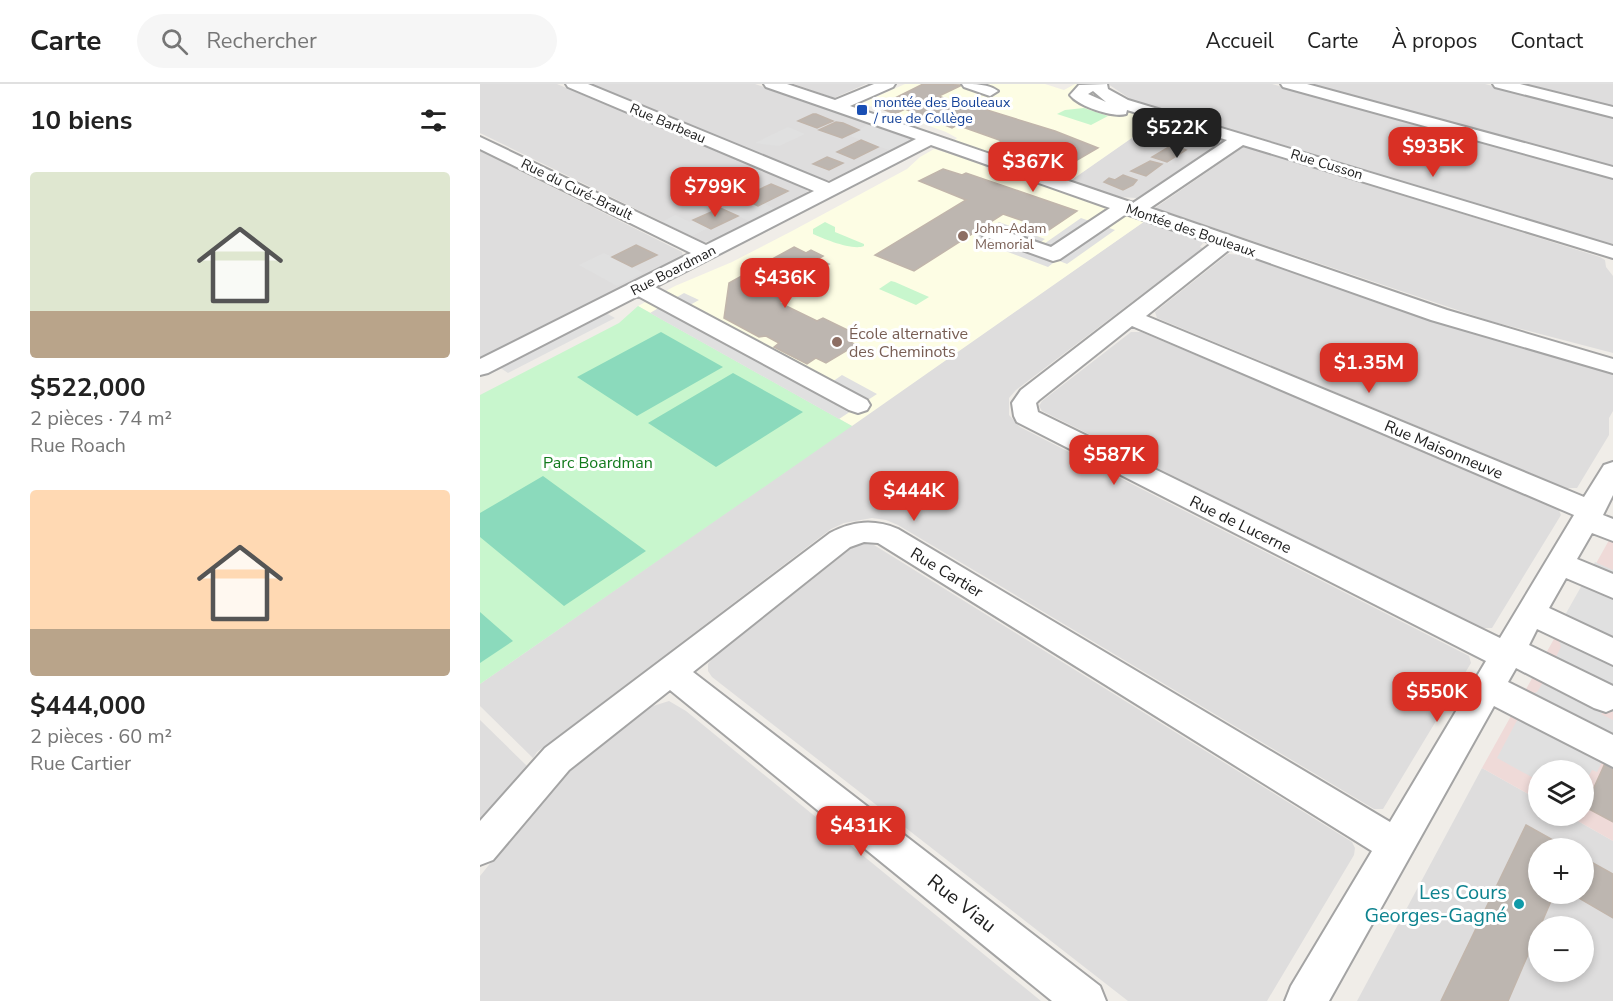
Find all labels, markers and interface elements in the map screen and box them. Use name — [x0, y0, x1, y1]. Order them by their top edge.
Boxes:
search box — [137, 14, 557, 68]
text: Carte — [30, 22, 101, 60]
icon: search — [158, 25, 191, 58]
text: Rechercher — [206, 26, 317, 56]
text: Accueil — [1205, 27, 1274, 55]
text: Carte — [1307, 27, 1358, 55]
text: À propos — [1391, 27, 1477, 55]
text: Contact — [1510, 27, 1583, 55]
place label: montée des Bouleaux / rue de Collège — [873, 93, 1011, 128]
street label: Rue Barbeau — [627, 99, 709, 148]
text: 10 biens — [30, 103, 132, 138]
marker: montée des Bouleaux / rue de Collège — [855, 103, 869, 117]
icon: filters — [417, 104, 450, 137]
pin: $522K — [1135, 108, 1219, 159]
text: $522K — [1146, 114, 1208, 141]
pin: $935K — [1391, 127, 1475, 178]
text: $935K — [1402, 133, 1464, 160]
pin: $367K — [991, 142, 1075, 193]
street label: Rue Cusson — [1288, 144, 1365, 184]
text: $367K — [1002, 148, 1064, 175]
street label: Rue du Curé-Brault — [518, 154, 636, 225]
pin: $799K — [673, 167, 757, 218]
text: $799K — [684, 173, 746, 200]
street label: Montée des Bouleaux — [1123, 199, 1259, 262]
icon: home — [186, 211, 294, 319]
place label: John-Adam Memorial — [974, 219, 1047, 254]
marker: John-Adam Memorial — [956, 229, 970, 243]
street label: Rue Boardman — [627, 241, 719, 300]
pin: $436K — [743, 258, 827, 309]
text: $436K — [754, 264, 816, 291]
place label: École alternative des Cheminots — [849, 323, 968, 363]
marker: École alternative des Cheminots — [830, 335, 844, 349]
pin: $1.35M — [1320, 343, 1418, 394]
text: $1.35M — [1334, 349, 1404, 376]
text: $522,000 — [30, 370, 146, 405]
text: 2 pièces · 74 m² — [30, 405, 172, 432]
street label: Rue Maisonneuve — [1381, 415, 1506, 485]
text: Rue Roach — [30, 432, 126, 459]
pin: $587K — [1072, 435, 1156, 486]
text: $587K — [1083, 441, 1145, 468]
park label: Parc Boardman — [543, 452, 653, 474]
pin: $444K — [872, 471, 956, 522]
text: $444K — [883, 477, 945, 504]
street label: Rue de Lucerne — [1186, 491, 1295, 559]
icon: home — [186, 529, 294, 637]
street label: Rue Cartier — [906, 543, 987, 603]
pin: $550K — [1395, 672, 1479, 723]
text: $550K — [1406, 678, 1468, 705]
text: $444,000 — [30, 688, 146, 723]
text: 2 pièces · 60 m² — [30, 723, 172, 750]
text: Rue Cartier — [30, 750, 131, 777]
map controls — [1528, 760, 1594, 982]
button: layers — [1528, 760, 1594, 826]
pin: $431K — [819, 806, 903, 857]
text: $431K — [830, 812, 892, 839]
button: + — [1528, 838, 1594, 904]
street label: Rue Viau — [922, 868, 1002, 939]
place label: Les Cours Georges-Gagné — [1364, 879, 1507, 929]
marker: Les Cours Georges-Gagné — [1512, 897, 1526, 911]
button: − — [1528, 916, 1594, 982]

